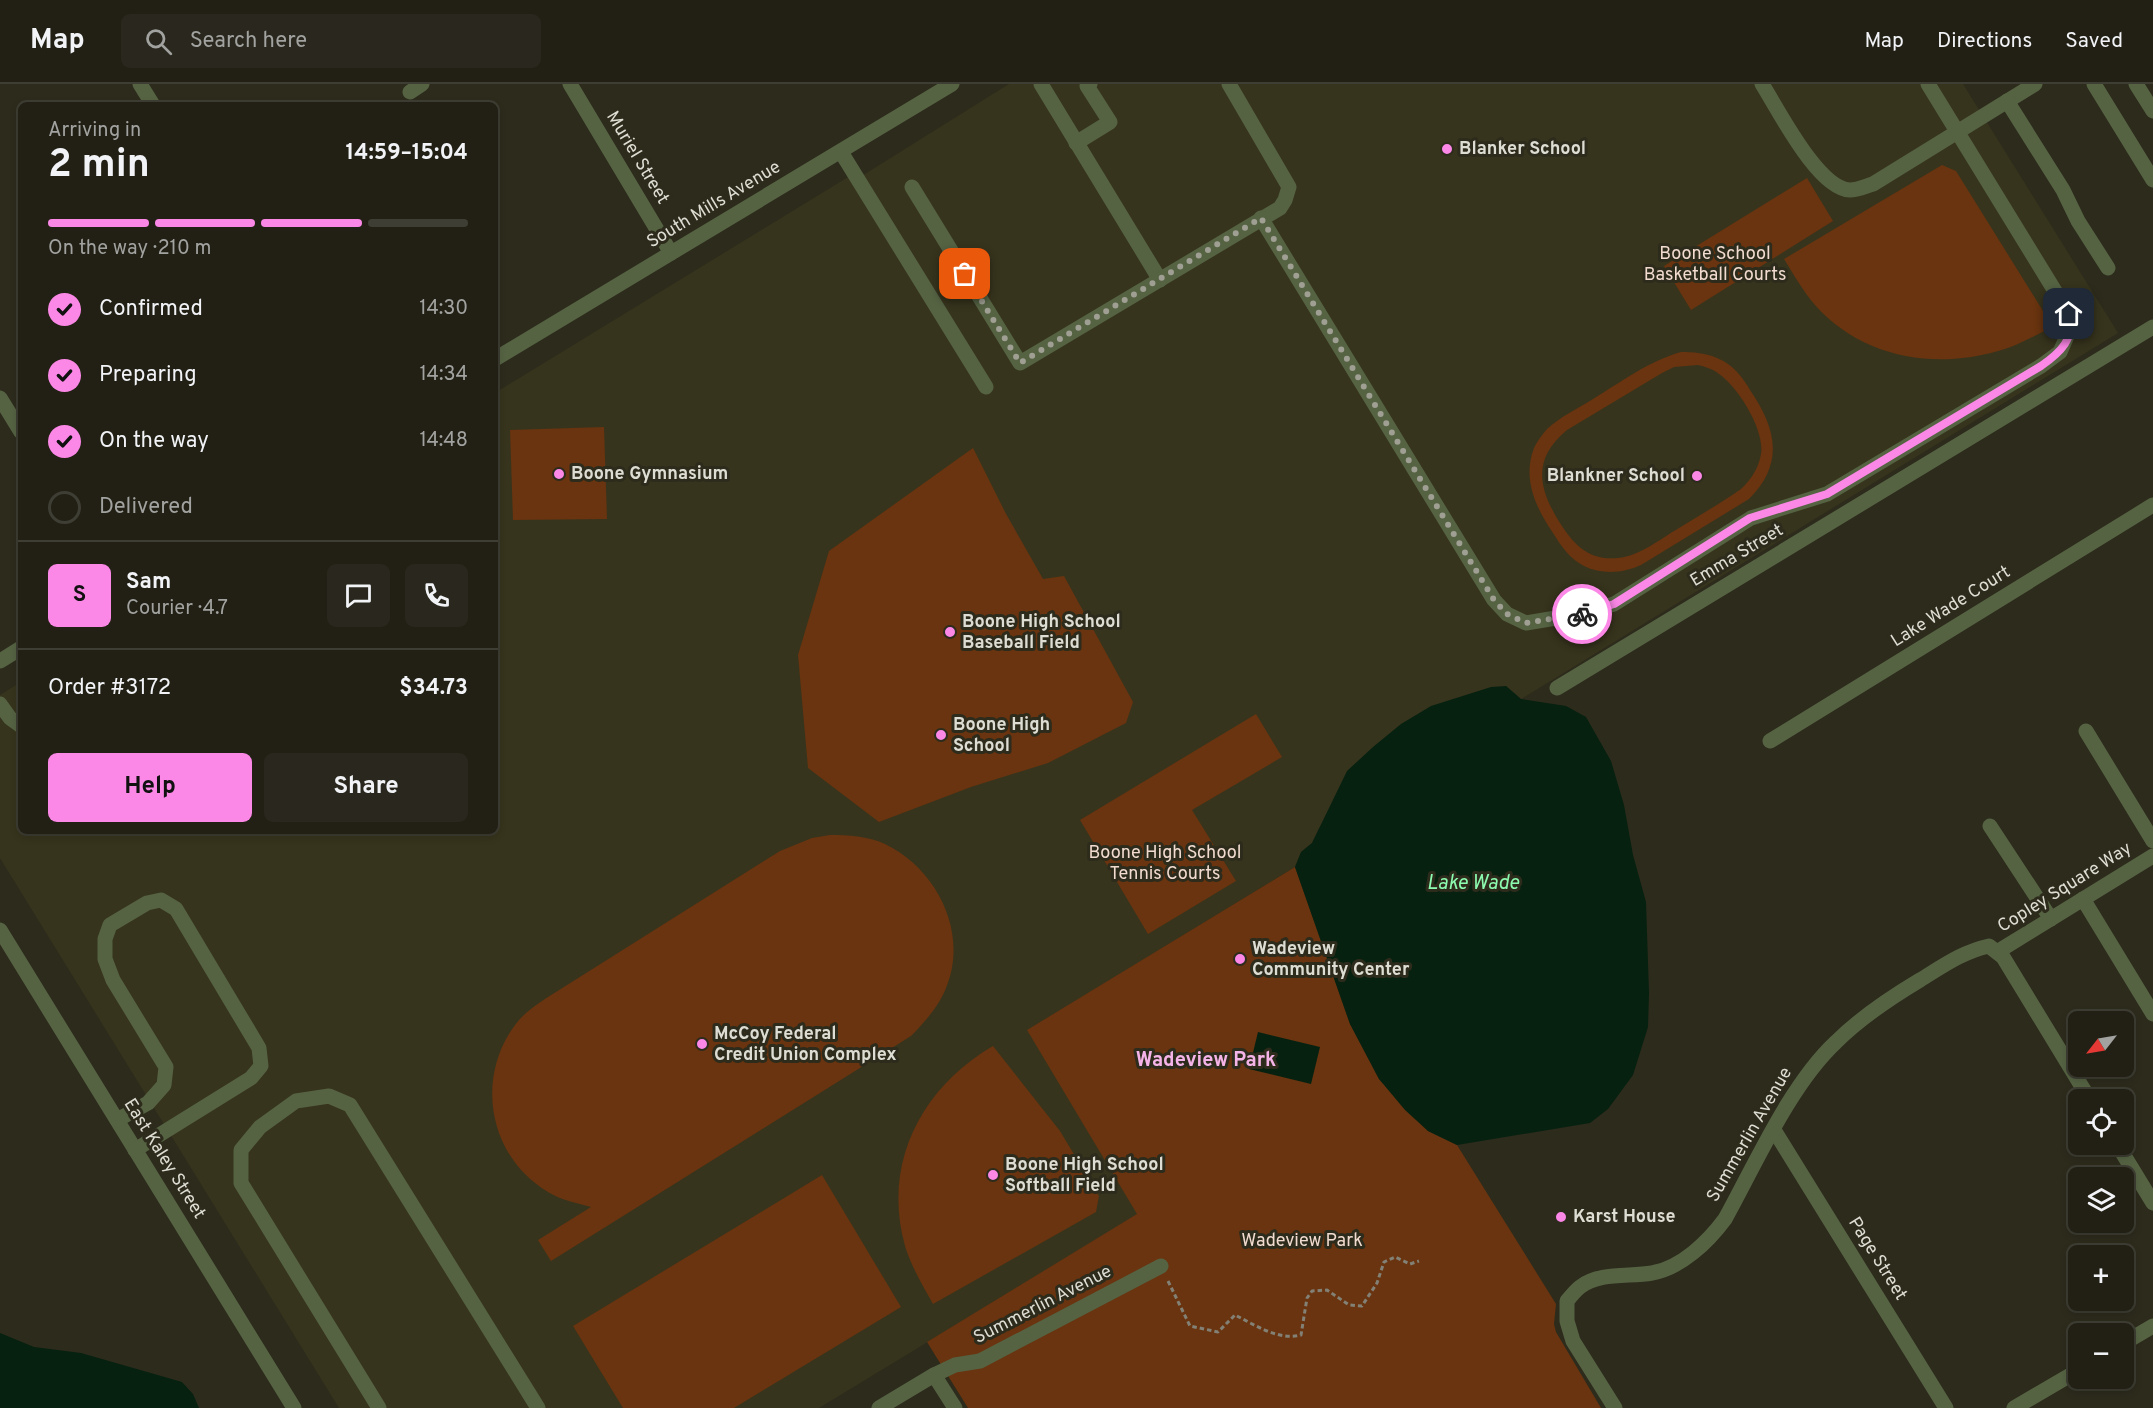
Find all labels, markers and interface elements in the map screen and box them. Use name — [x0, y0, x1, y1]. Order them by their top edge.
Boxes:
search box — [121, 14, 541, 68]
text: Map — [30, 23, 85, 59]
icon: search — [142, 25, 175, 58]
text: Search here — [190, 28, 307, 55]
text: Map — [1864, 28, 1904, 55]
text: Directions — [1937, 28, 2032, 55]
text: Saved — [2065, 28, 2123, 55]
street label: Muriel Street — [600, 107, 674, 209]
text: Arriving in — [48, 118, 141, 144]
place label: Blanker School — [1459, 138, 1586, 161]
text: 14:59–15:04 — [346, 140, 468, 167]
text: 2 min — [48, 142, 150, 191]
marker: Blanker School — [1440, 142, 1454, 156]
street label: South Mills Avenue — [643, 156, 785, 254]
text: On the way · 210 m — [48, 236, 212, 262]
park label: Boone School Basketball Courts — [1644, 243, 1786, 287]
pin — [939, 248, 990, 299]
icon: bag — [948, 257, 981, 290]
pin — [2043, 288, 2094, 339]
icon: check — [48, 293, 81, 326]
text: Confirmed — [99, 296, 203, 323]
text: 14:30 — [419, 296, 468, 322]
icon: home — [2052, 297, 2085, 330]
icon: check — [48, 359, 81, 392]
text: Preparing — [99, 362, 197, 389]
text: 14:34 — [420, 362, 468, 388]
icon: check — [48, 425, 81, 458]
text: On the way — [99, 428, 209, 455]
text: 14:48 — [419, 428, 468, 454]
place label: Boone Gymnasium — [571, 463, 728, 486]
place label: Blankner School — [1547, 465, 1685, 488]
marker: Boone Gymnasium — [552, 467, 566, 481]
marker: Blankner School — [1690, 469, 1704, 483]
text: Delivered — [99, 494, 193, 521]
street label: Emma Street — [1686, 519, 1788, 593]
street label: Lake Wade Court — [1887, 561, 2015, 653]
button: chat — [327, 564, 390, 627]
button: phone — [405, 564, 468, 627]
text: Sam — [126, 569, 171, 596]
text: S — [73, 582, 86, 609]
courier — [1552, 584, 1612, 644]
text: Courier · 4.7 — [126, 596, 228, 622]
icon: bike — [1566, 598, 1599, 631]
place label: Boone High School Baseball Field — [962, 611, 1121, 655]
marker: Boone High School Baseball Field — [943, 625, 957, 639]
text: Order #3172 — [48, 675, 171, 702]
text: $34.73 — [399, 675, 468, 702]
place label: Boone High School — [953, 714, 1050, 758]
marker: Boone High School — [934, 728, 948, 742]
button: Help — [48, 753, 252, 822]
button: Share — [264, 753, 468, 822]
street label: Copley Square Way — [1994, 837, 2136, 939]
park label: Boone High School Tennis Courts — [1088, 842, 1242, 886]
water label: Lake Wade — [1427, 871, 1520, 897]
place label: Wadeview Community Center — [1252, 938, 1410, 982]
marker: Wadeview Community Center — [1233, 952, 1247, 966]
north arrow — [2068, 1011, 2134, 1077]
map controls — [2068, 1011, 2134, 1389]
place label: McCoy Federal Credit Union Complex — [714, 1023, 897, 1067]
marker: McCoy Federal Credit Union Complex — [695, 1037, 709, 1051]
district label: Wadeview Park — [1136, 1048, 1276, 1074]
street label: Summerlin Avenue — [1702, 1063, 1798, 1207]
button: locate — [2068, 1089, 2134, 1155]
street label: East Kaley Street — [118, 1094, 210, 1224]
place label: Boone High School Softball Field — [1005, 1154, 1164, 1198]
button: layers — [2068, 1167, 2134, 1233]
marker: Boone High School Softball Field — [986, 1168, 1000, 1182]
place label: Karst House — [1573, 1206, 1675, 1229]
marker: Karst House — [1554, 1210, 1568, 1224]
street label: Page Street — [1842, 1213, 1912, 1305]
park label: Wadeview Park — [1241, 1230, 1363, 1253]
button: + — [2068, 1245, 2134, 1311]
street label: Summerlin Avenue — [970, 1260, 1116, 1350]
button: − — [2068, 1323, 2134, 1389]

